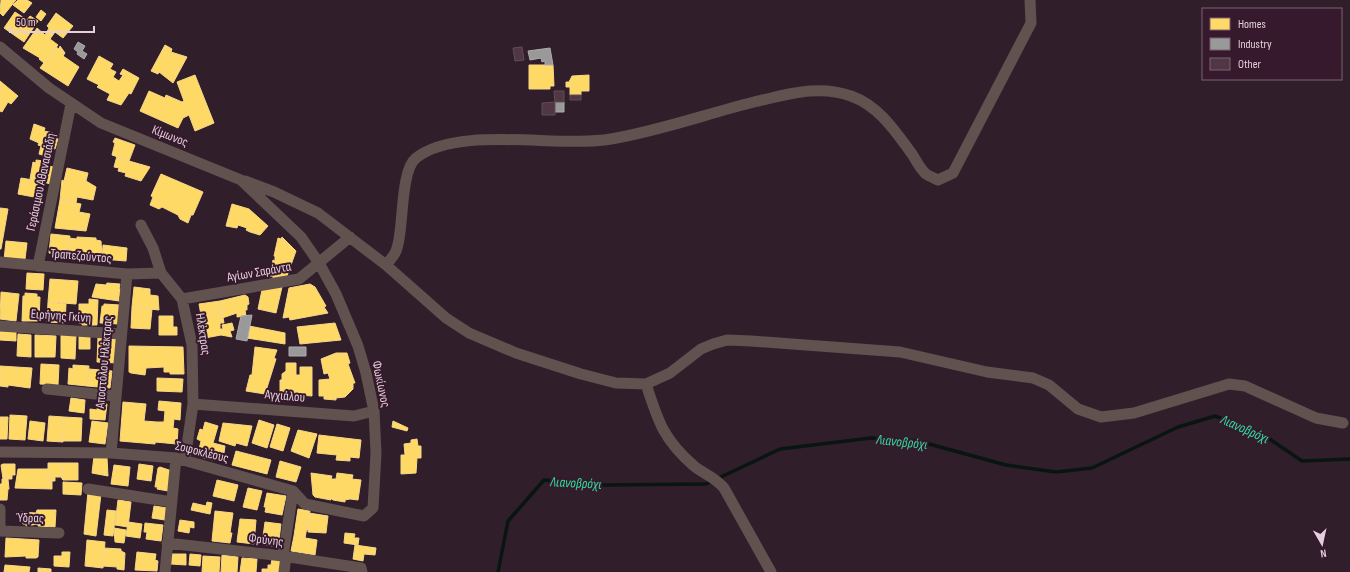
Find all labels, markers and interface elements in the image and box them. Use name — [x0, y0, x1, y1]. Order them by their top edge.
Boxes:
scale bar — [10, 8, 94, 34]
legend — [1202, 8, 1342, 80]
text: 50 m — [16, 15, 36, 30]
text: Homes — [1238, 17, 1266, 32]
text: Industry — [1238, 37, 1272, 52]
text: Other — [1238, 57, 1262, 72]
street label: Κίμωνος — [150, 122, 190, 150]
street label: Γεράσιμου Αθανασιάδη — [23, 132, 59, 232]
street label: Τραπεζούντος — [50, 245, 112, 267]
street label: Αγίων Σαράντα — [225, 258, 293, 286]
street label: Ειρήνης Γκίνη — [30, 306, 92, 326]
street label: Ηλέκτρας — [192, 312, 214, 356]
street label: Αποστόλου Ηλέκτρας — [92, 315, 116, 410]
street label: Φωκίωνος — [368, 359, 394, 409]
street label: Αγχιάλου — [263, 386, 306, 406]
water label: Λιανοβρόχι — [1217, 410, 1272, 447]
water label: Λιανοβρόχι — [875, 431, 928, 453]
street label: Σοφοκλέους — [174, 438, 230, 466]
water label: Λιανοβρόχι — [549, 473, 602, 493]
street label: Ύδρας — [15, 509, 44, 526]
north arrow — [1302, 524, 1342, 564]
street label: Φρύνης — [248, 530, 284, 550]
text: N — [1319, 547, 1327, 560]

